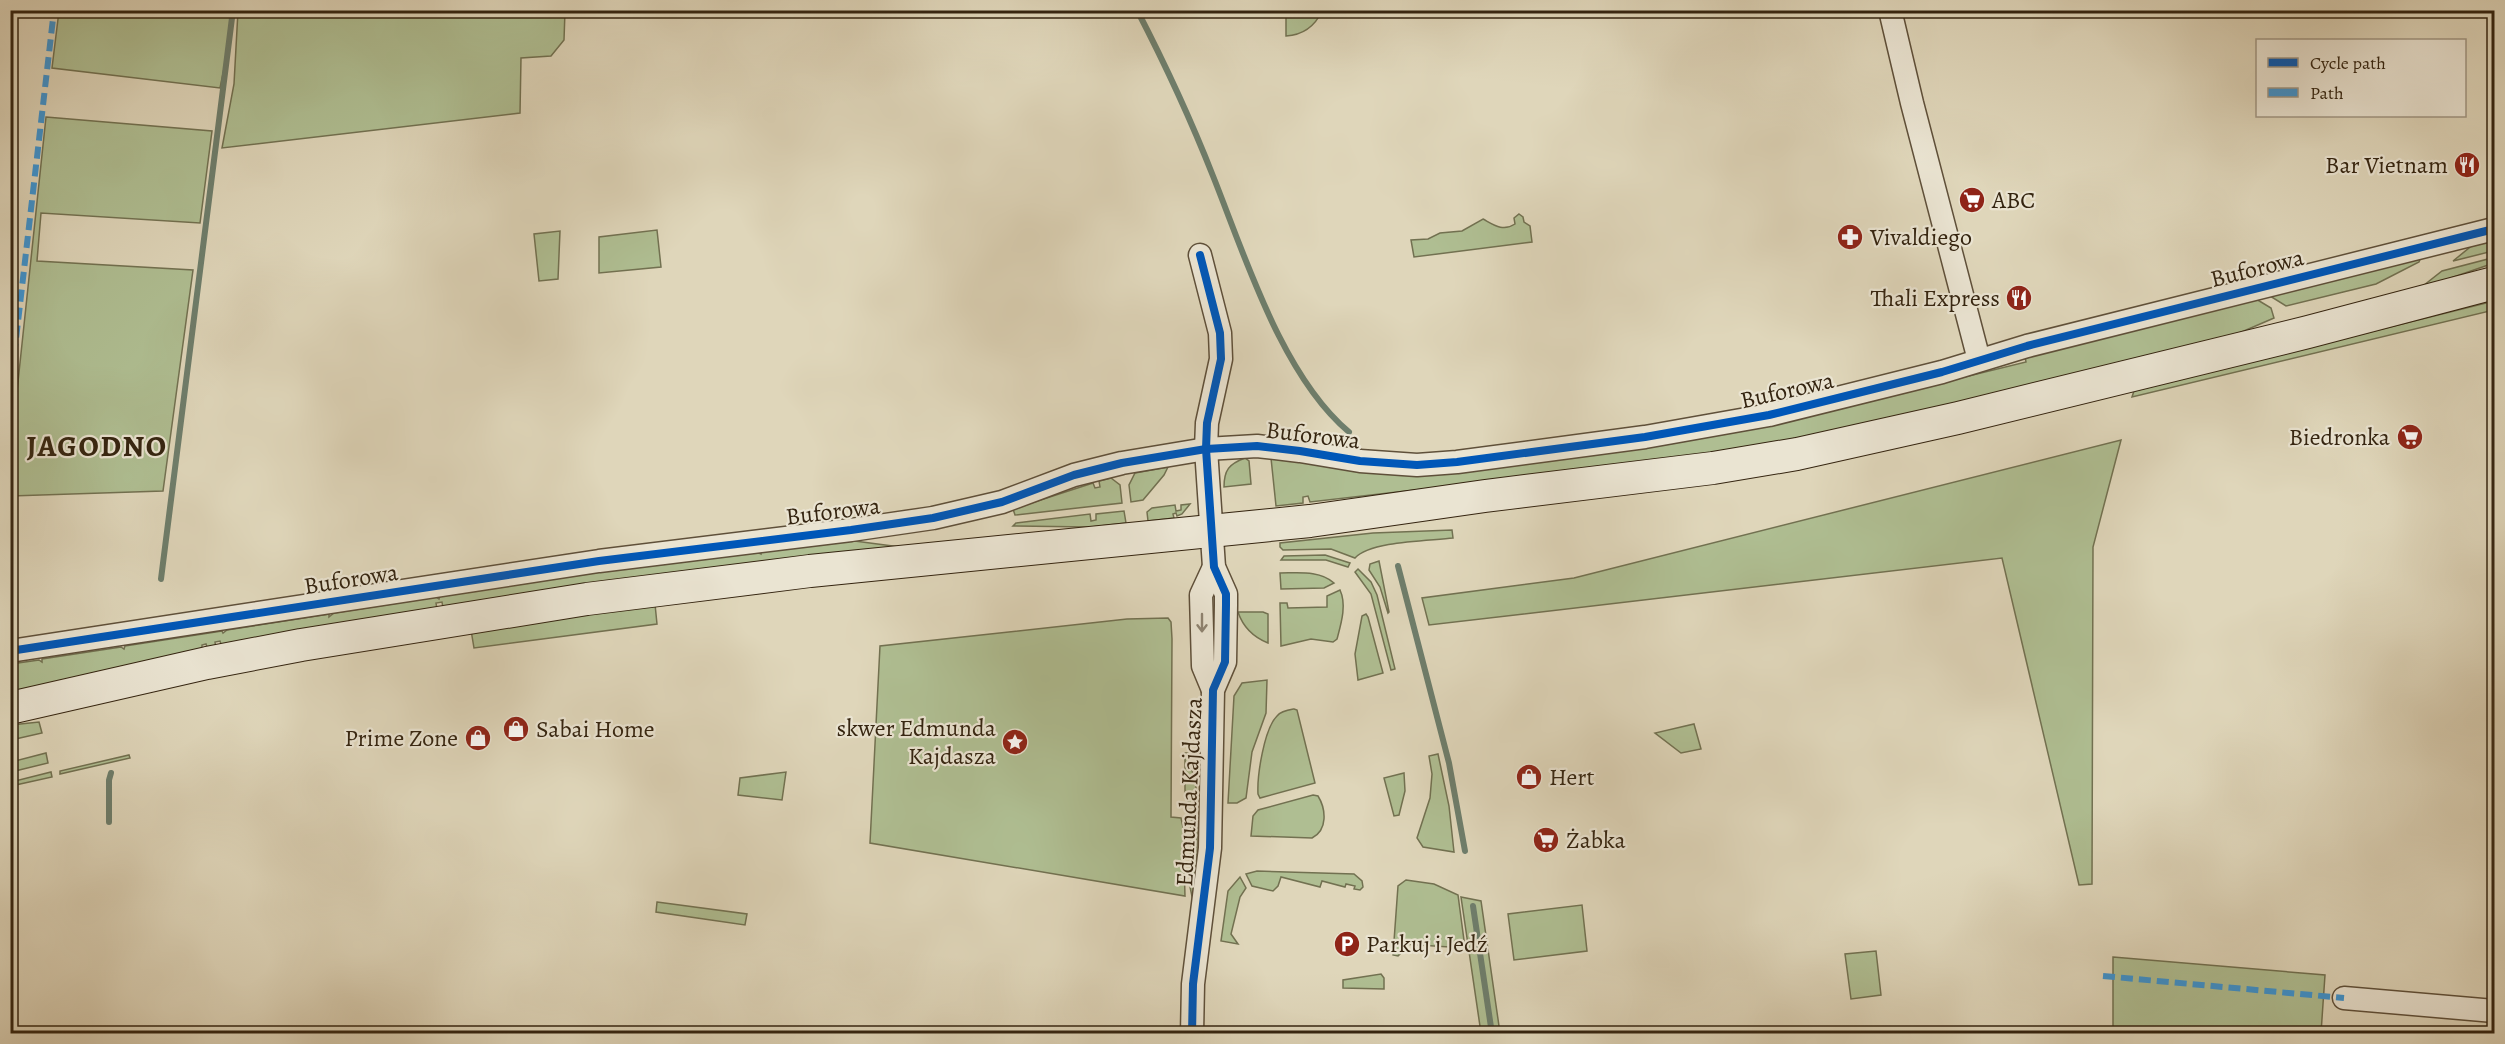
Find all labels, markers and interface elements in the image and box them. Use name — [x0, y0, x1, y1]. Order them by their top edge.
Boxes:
legend — [2256, 39, 2466, 117]
text: Cycle path — [2310, 51, 2386, 75]
text: Path — [2310, 81, 2344, 105]
place label: Bar Vietnam — [2325, 149, 2448, 181]
restaurant icon: Bar Vietnam — [2452, 150, 2482, 180]
place label: ABC — [1991, 184, 2035, 216]
supermarket icon: ABC — [1957, 185, 1987, 215]
place label: Vivaldiego — [1869, 221, 1972, 253]
pharmacy icon: Vivaldiego — [1835, 222, 1865, 252]
street label: Buforowa — [2207, 241, 2308, 295]
place label: Thali Express — [1870, 282, 2000, 314]
restaurant icon: Thali Express — [2004, 283, 2034, 313]
street label: Buforowa — [1737, 364, 1838, 416]
street label: Buforowa — [1264, 413, 1363, 457]
place label: Biedronka — [2289, 421, 2391, 453]
supermarket icon: Biedronka — [2395, 422, 2425, 452]
district label: JAGODNO — [26, 426, 168, 466]
street label: Buforowa — [784, 489, 883, 533]
street label: Buforowa — [302, 556, 401, 602]
one-way arrow — [1196, 612, 1208, 632]
street label: Edmunda Kajdasza — [1168, 696, 1210, 887]
place label: skwer Edmunda Kajdasza — [837, 712, 997, 772]
place label: Sabai Home — [536, 713, 655, 745]
shop icon: Sabai Home — [501, 714, 531, 744]
place label: Prime Zone — [345, 722, 458, 754]
shop icon: Prime Zone — [463, 723, 493, 753]
place icon: skwer Edmunda Kajdasza — [1000, 727, 1030, 757]
place label: Hert — [1549, 761, 1595, 793]
shop icon: Hert — [1514, 762, 1544, 792]
place label: Żabka — [1566, 824, 1626, 856]
supermarket icon: Żabka — [1531, 825, 1561, 855]
place label: Parkuj i Jedź — [1366, 928, 1488, 960]
parking icon: Parkuj i Jedź — [1332, 929, 1362, 959]

